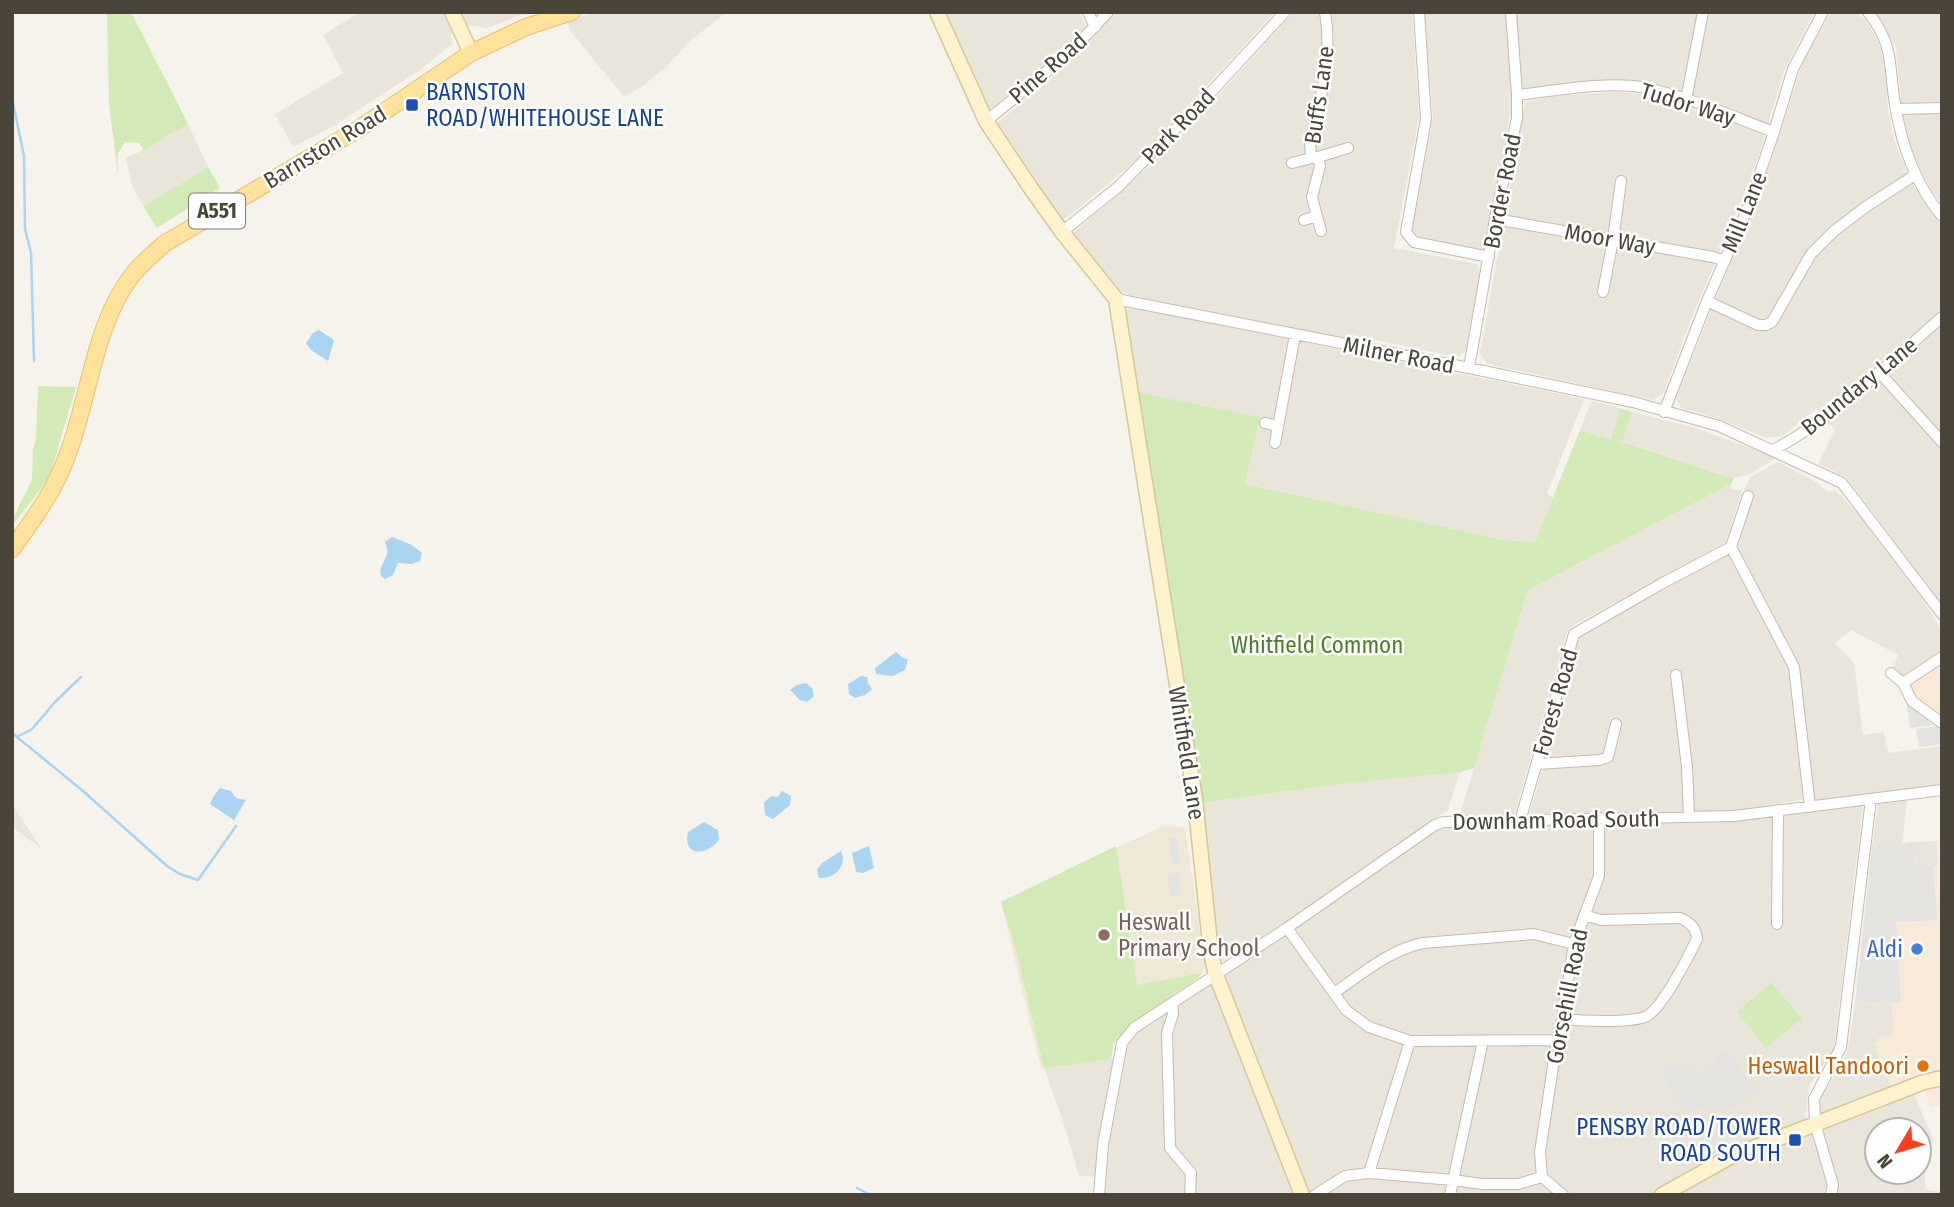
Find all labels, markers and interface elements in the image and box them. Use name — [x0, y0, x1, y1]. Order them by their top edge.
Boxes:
street label: Pine Road — [1003, 26, 1093, 110]
street label: Buffs Lane — [1298, 44, 1340, 146]
street label: Tudor Way — [1637, 76, 1739, 132]
place label: BARNSTON ROAD/WHITEHOUSE LANE — [426, 78, 664, 132]
street label: Park Road — [1135, 82, 1221, 170]
marker: BARNSTON ROAD/WHITEHOUSE LANE — [404, 97, 420, 113]
street label: Barnston Road — [259, 99, 391, 195]
street label: Border Road — [1477, 131, 1527, 251]
street label: Mill Lane — [1715, 168, 1773, 256]
road number: A551 — [189, 194, 245, 228]
street label: Moor Way — [1562, 217, 1658, 261]
street label: Milner Road — [1341, 330, 1457, 380]
street label: Boundary Lane — [1795, 331, 1923, 441]
park label: Whitfield Common — [1231, 631, 1403, 659]
street label: Forest Road — [1526, 645, 1584, 759]
street label: Whitfield Lane — [1163, 684, 1211, 822]
street label: Downham Road South — [1452, 804, 1660, 836]
place label: Heswall Primary School — [1118, 908, 1260, 962]
street label: Gorsehill Road — [1540, 926, 1594, 1066]
marker: Heswall Primary School — [1096, 927, 1112, 943]
place label: Aldi — [1867, 935, 1903, 963]
marker: Aldi — [1909, 941, 1925, 957]
place label: Heswall Tandoori — [1747, 1052, 1909, 1080]
marker: Heswall Tandoori — [1915, 1058, 1931, 1074]
place label: PENSBY ROAD/TOWER ROAD SOUTH — [1576, 1113, 1781, 1167]
north arrow — [1863, 1116, 1933, 1186]
marker: PENSBY ROAD/TOWER ROAD SOUTH — [1787, 1132, 1803, 1148]
text: N — [1872, 1150, 1898, 1173]

